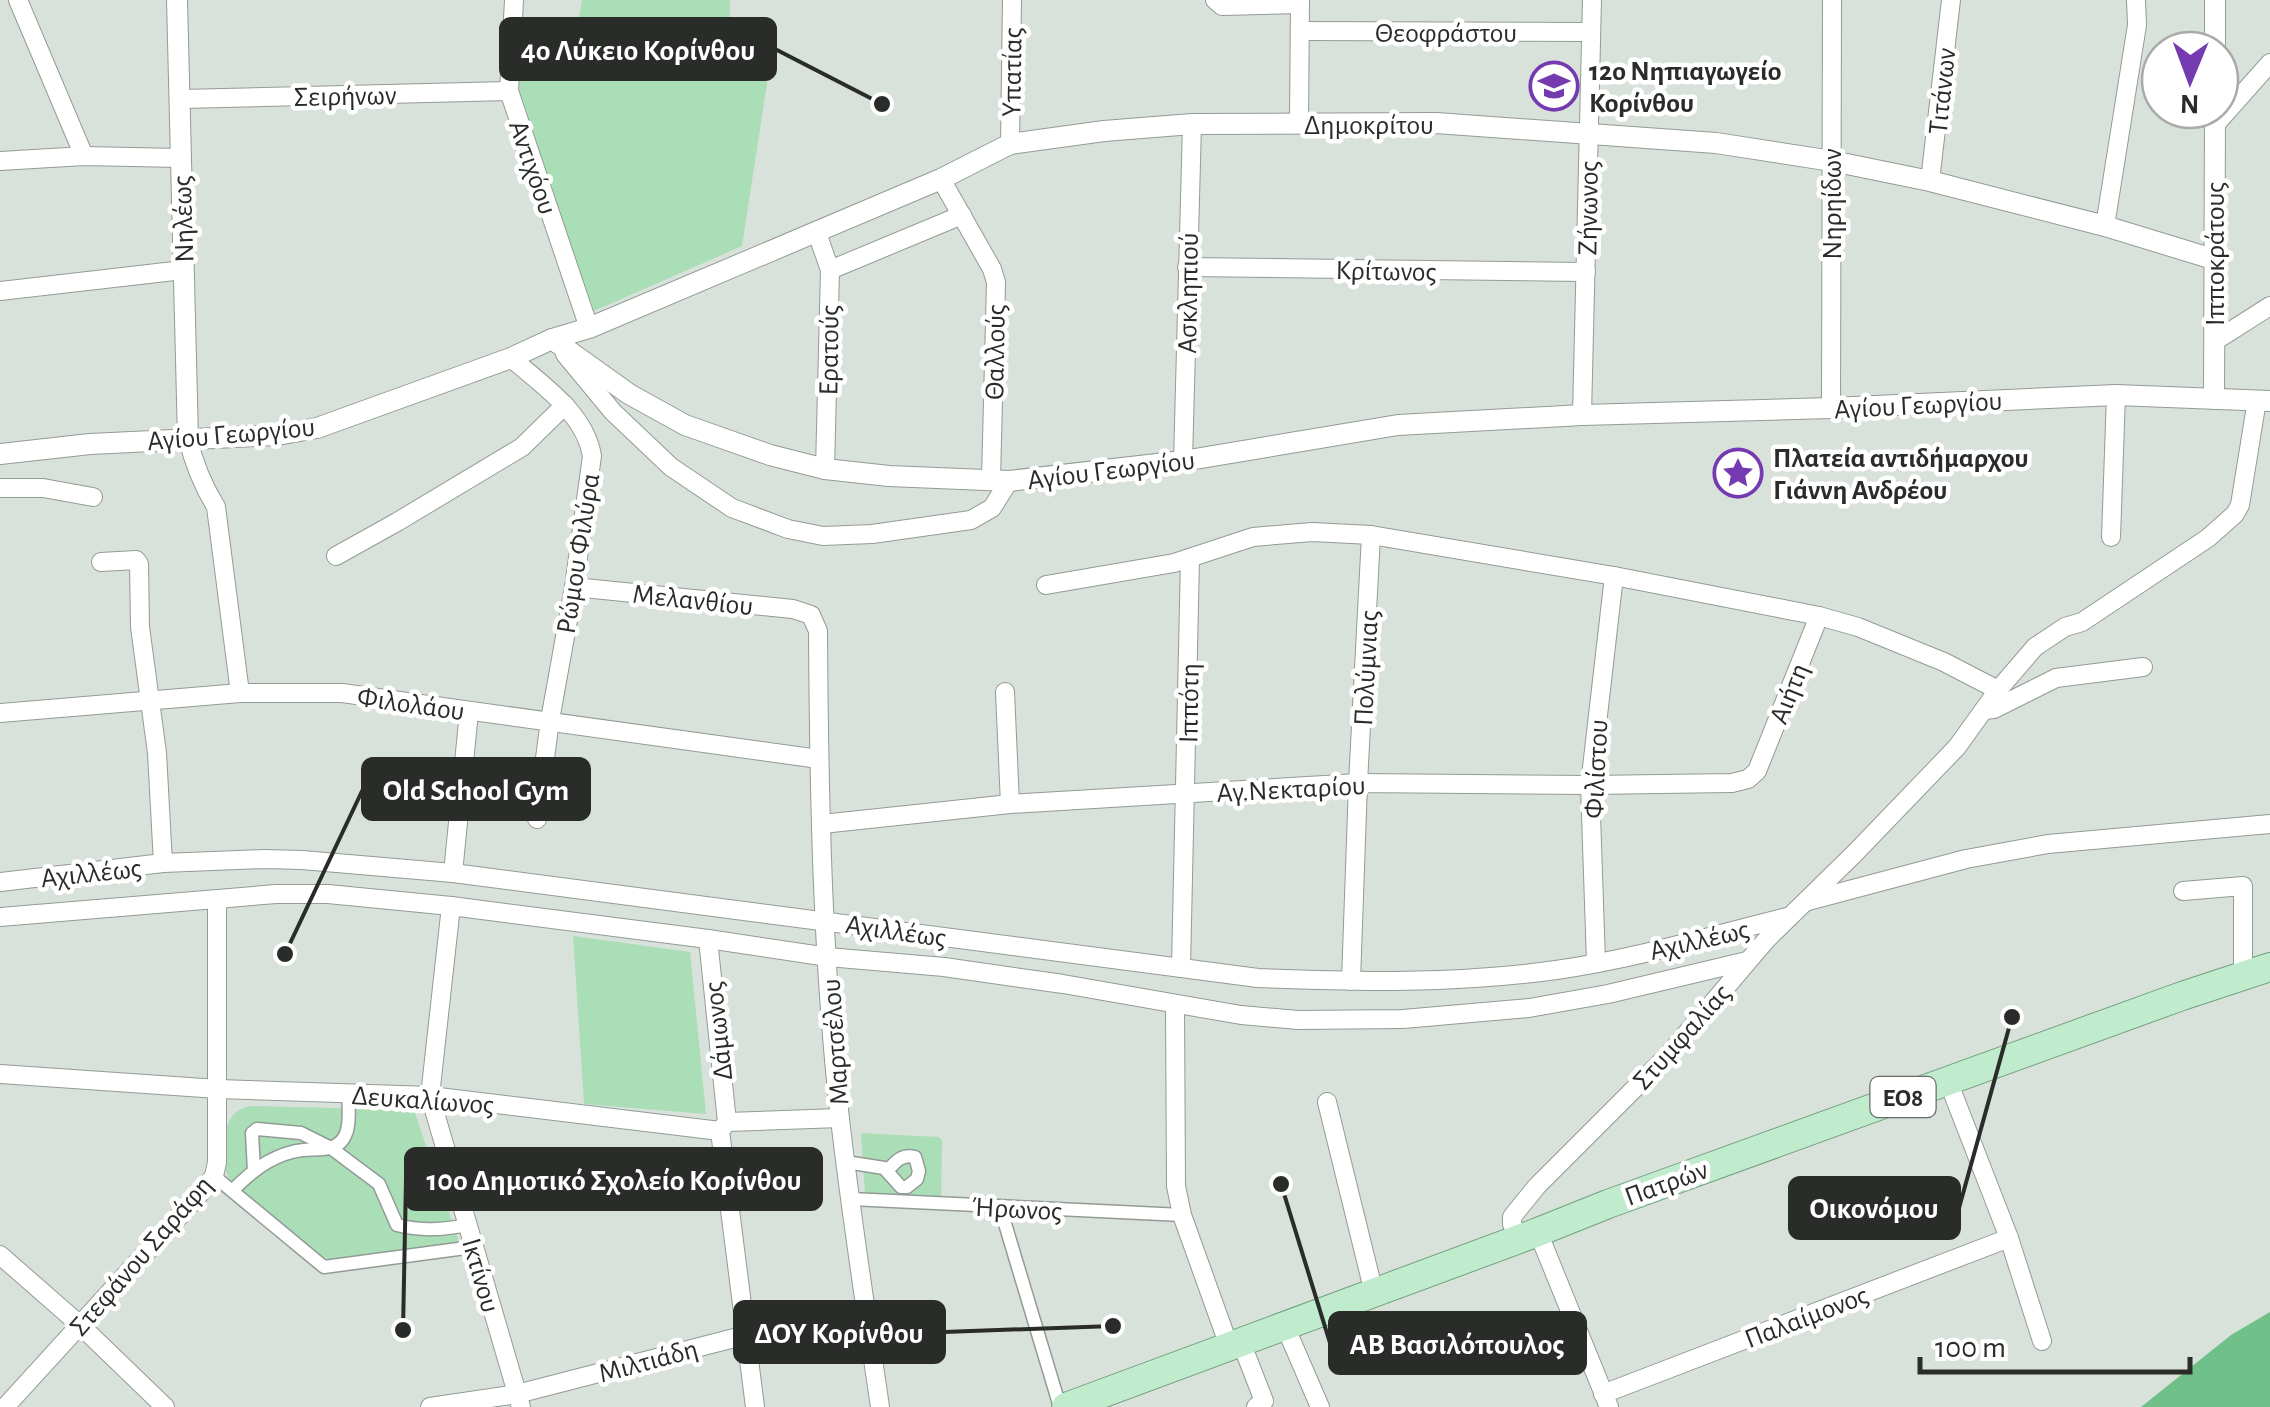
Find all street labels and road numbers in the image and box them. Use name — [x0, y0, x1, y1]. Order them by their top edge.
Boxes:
street label: Θεοφράστου — [1375, 20, 1517, 48]
street label: Υπατίας — [998, 27, 1028, 117]
street label: Τιτάνων — [1925, 46, 1961, 136]
street label: Σειρήνων — [293, 82, 397, 112]
street label: Δημοκρίτου — [1304, 112, 1434, 140]
street label: Αντιχόου — [503, 117, 561, 218]
street label: Νηρηίδων — [1819, 148, 1847, 260]
street label: Ζήνωνος — [1574, 160, 1604, 255]
street label: Νηλέως — [168, 175, 200, 263]
street label: Ιπποκράτους — [2202, 182, 2230, 326]
street label: Ασκληπιού — [1174, 232, 1204, 354]
street label: Κρίτωνος — [1335, 257, 1437, 287]
street label: Ερατούς — [815, 304, 845, 395]
street label: Θαλλούς — [981, 304, 1011, 400]
street label: Αγίου Γεωργίου — [1833, 388, 2003, 424]
street label: Αγίου Γεωργίου — [146, 414, 316, 456]
street label: Αγίου Γεωργίου — [1026, 447, 1197, 495]
street label: Ρώμου Φιλύρα — [552, 471, 605, 636]
street label: Μελανθίου — [631, 581, 754, 621]
street label: Πολύμνιας — [1350, 609, 1384, 727]
street label: Αιήτη — [1765, 659, 1815, 728]
street label: Ιππότη — [1175, 663, 1205, 743]
street label: Φιλολάου — [355, 684, 466, 726]
street label: Φιλίστου — [1580, 719, 1614, 820]
street label: Αγ.Νεκταρίου — [1216, 772, 1366, 808]
street label: Αχιλλέως — [39, 855, 143, 893]
street label: Αχιλλέως — [844, 911, 948, 953]
street label: Αχιλλέως — [1647, 916, 1752, 966]
street label: Μαρτσέλου — [818, 978, 854, 1106]
street label: Στυμφαλίας — [1628, 979, 1737, 1095]
street label: Δάμωνος — [700, 980, 738, 1082]
road number: ΕΟ8 — [1870, 1077, 1936, 1117]
street label: Δευκαλίωνος — [351, 1082, 495, 1120]
street label: Πατρών — [1621, 1156, 1712, 1212]
street label: Στεφάνου Σαράφη — [65, 1171, 218, 1342]
street label: Ήρωνος — [971, 1194, 1063, 1226]
street label: Ικτίνου — [456, 1235, 504, 1316]
street label: Παλαίμονος — [1741, 1282, 1872, 1354]
street label: Μιλτιάδη — [596, 1335, 701, 1389]

